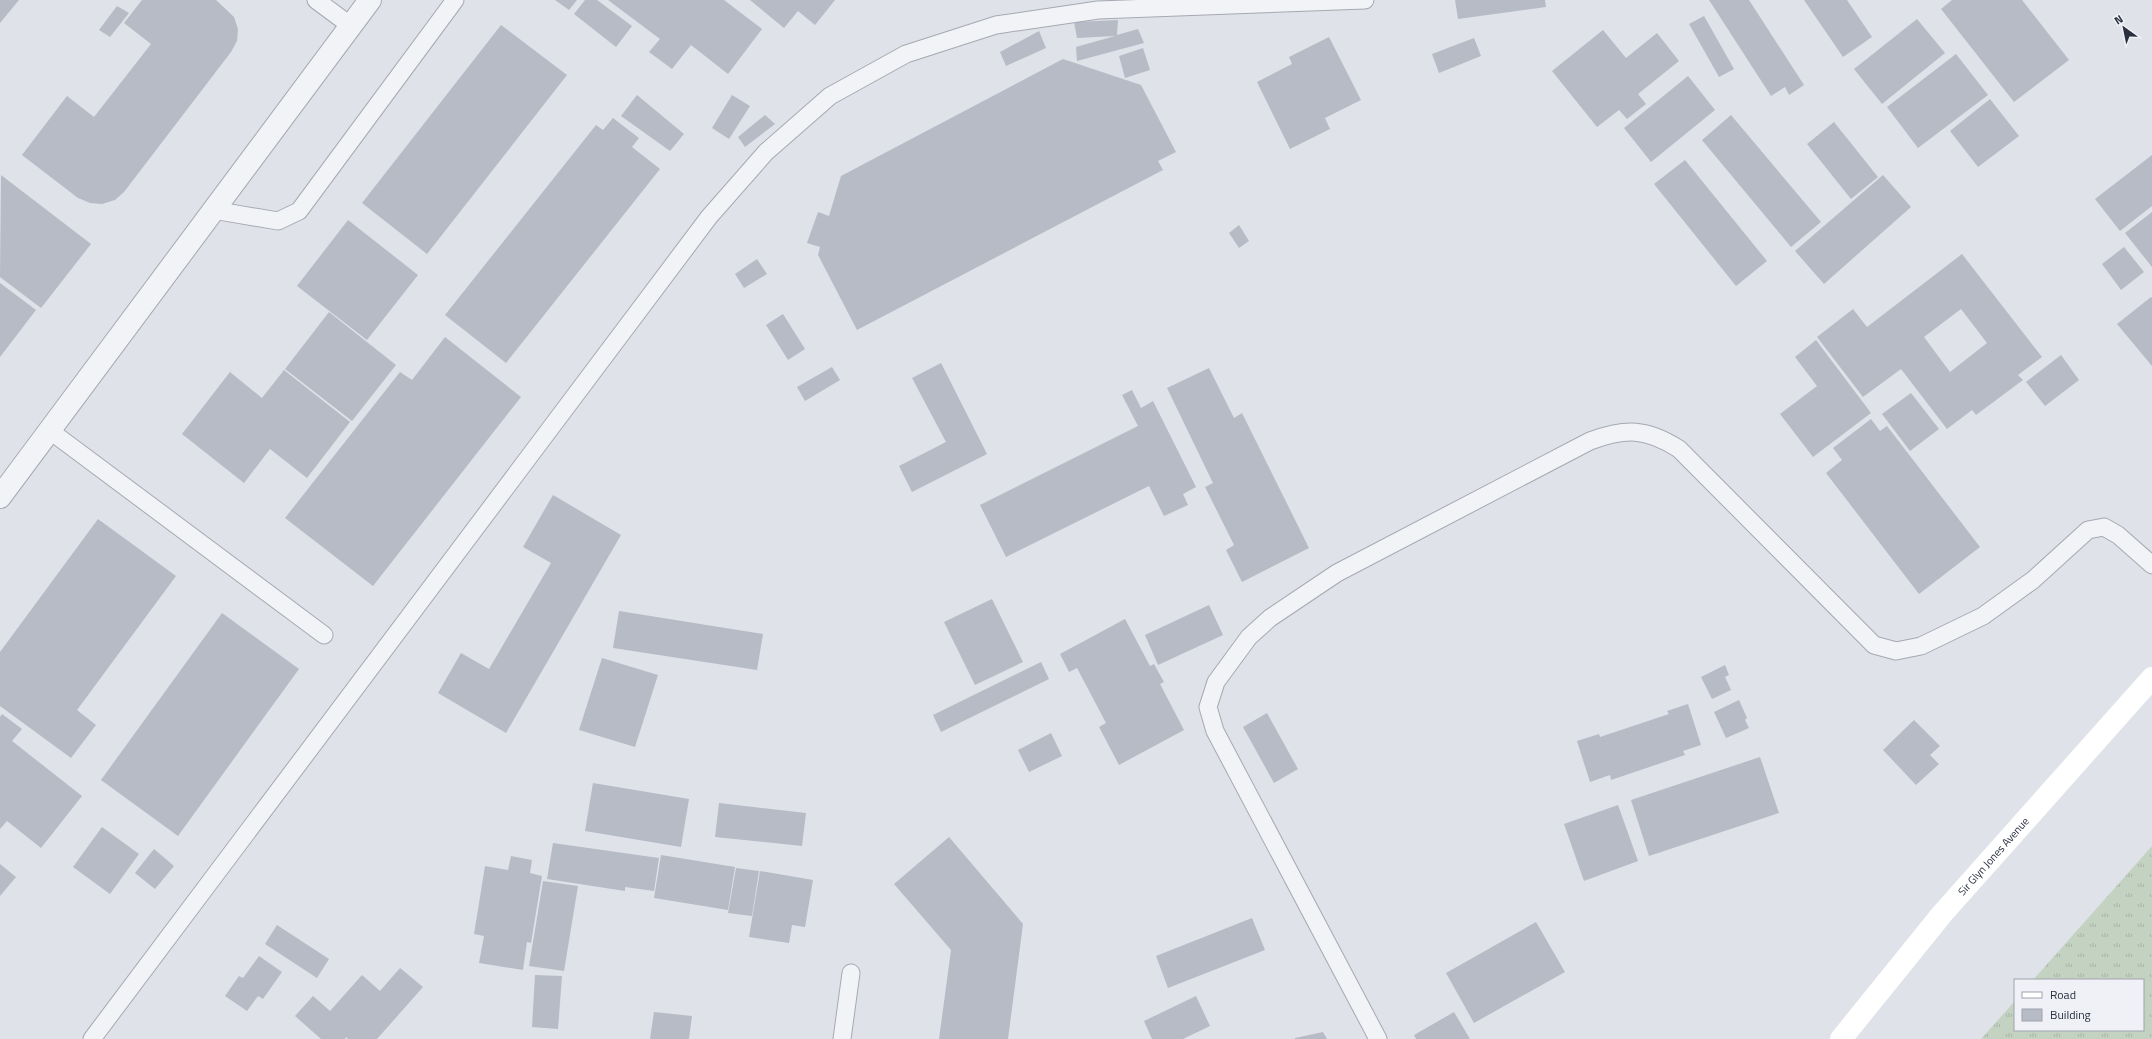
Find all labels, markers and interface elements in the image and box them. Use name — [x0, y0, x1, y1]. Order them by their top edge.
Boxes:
north arrow — [2104, 8, 2144, 48]
text: N — [2111, 11, 2126, 28]
street label: Sir Glyn Jones Avenue — [1954, 813, 2033, 899]
legend — [2014, 979, 2144, 1031]
text: Road — [2050, 985, 2076, 1004]
text: Building — [2050, 1005, 2091, 1024]

